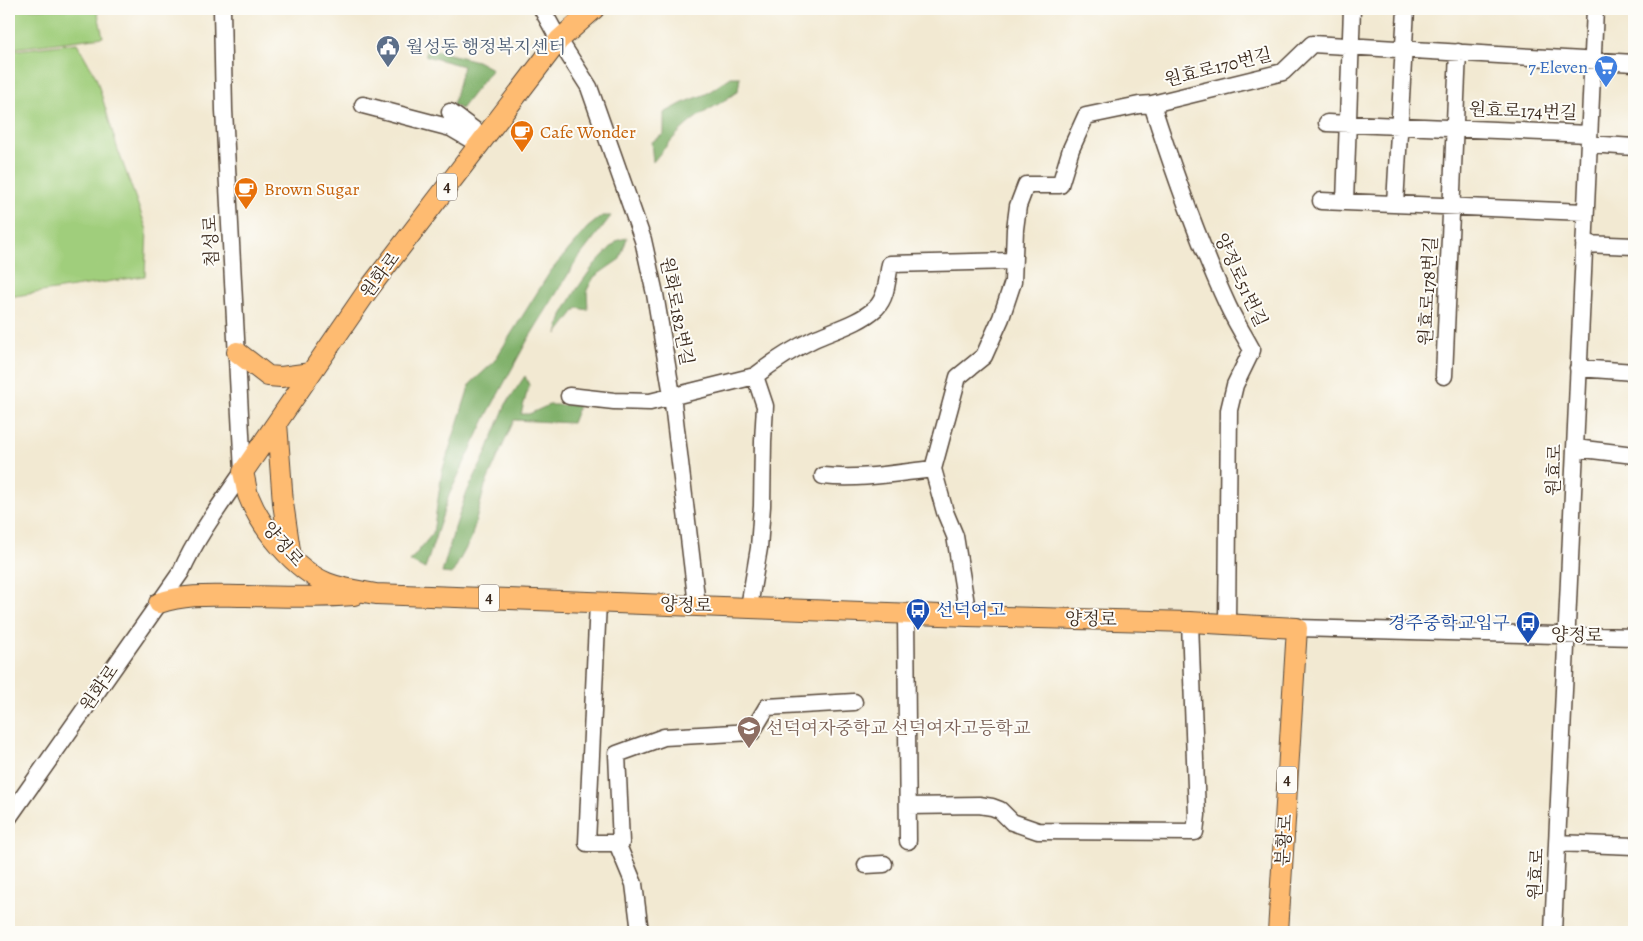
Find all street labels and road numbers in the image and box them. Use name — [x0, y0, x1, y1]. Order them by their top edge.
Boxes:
street label: 원효로170번길 — [1162, 42, 1274, 92]
street label: 원효로174번길 — [1468, 97, 1578, 125]
road number: 4 — [437, 173, 457, 200]
street label: 첨성로 — [198, 214, 224, 268]
street label: 양정로51번길 — [1209, 229, 1273, 331]
street label: 원효로178번길 — [1413, 236, 1443, 346]
street label: 원화로 — [355, 247, 405, 303]
street label: 원화로182번길 — [655, 255, 699, 367]
street label: 원효로 — [1541, 444, 1567, 496]
street label: 양정로 — [257, 516, 309, 572]
road number: 4 — [479, 584, 499, 612]
street label: 양정로 — [660, 592, 712, 618]
street label: 양정로 — [1065, 607, 1117, 631]
street label: 양정로 — [1551, 623, 1603, 647]
street label: 원화로 — [74, 660, 124, 716]
road number: 4 — [1277, 766, 1297, 794]
street label: 분황로 — [1270, 813, 1298, 867]
street label: 원효로 — [1523, 847, 1549, 901]

